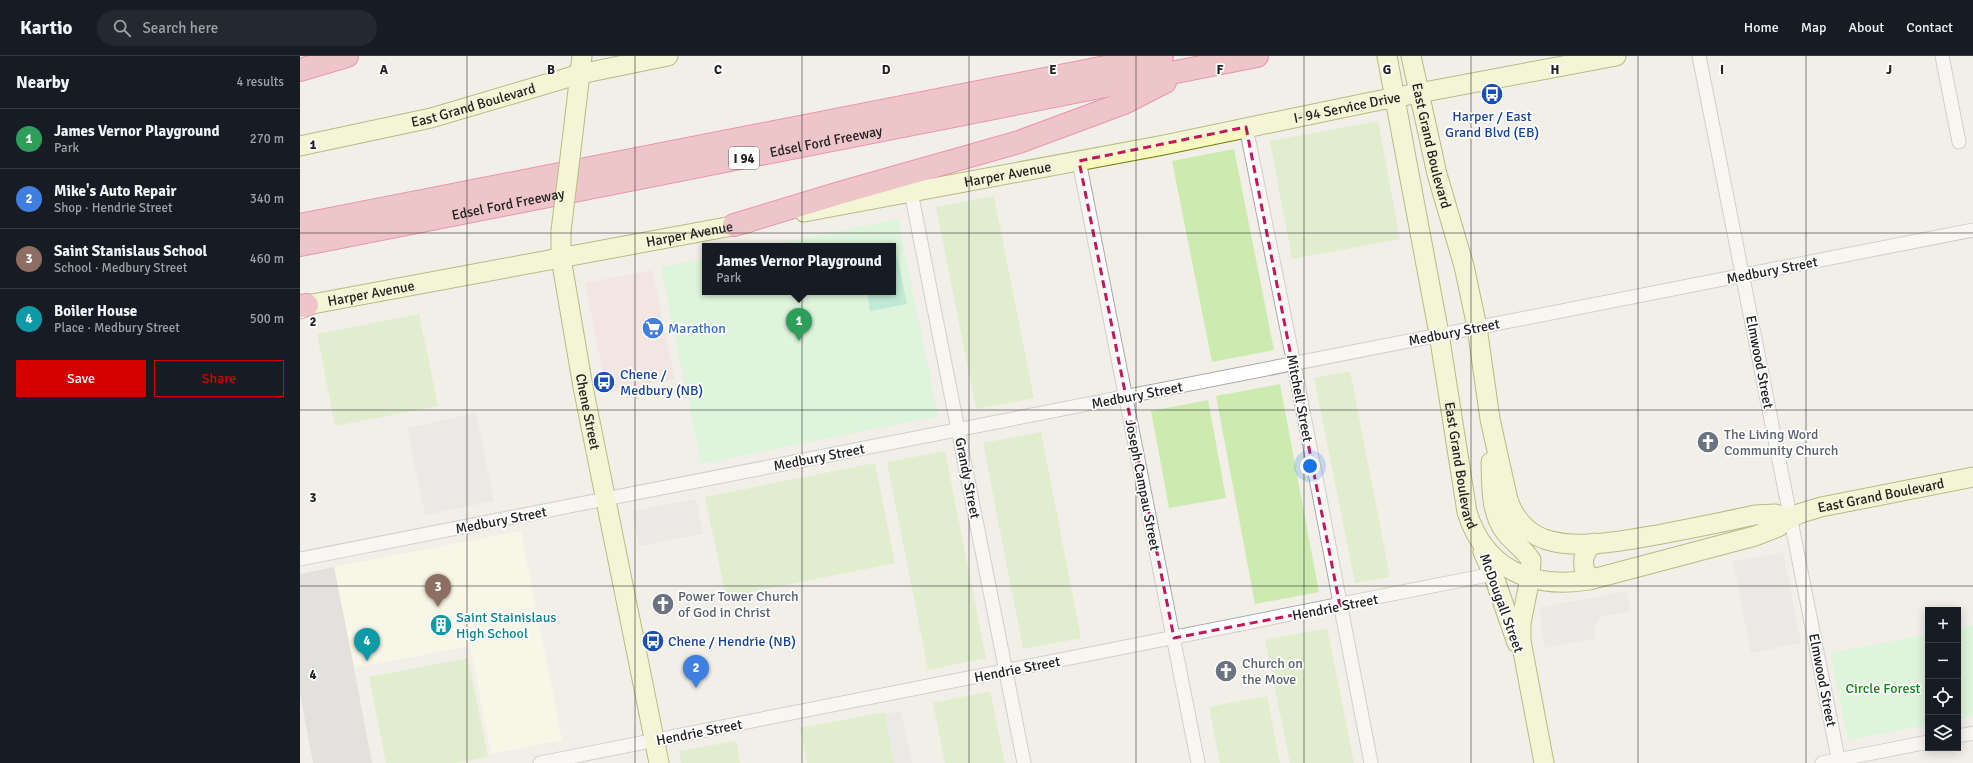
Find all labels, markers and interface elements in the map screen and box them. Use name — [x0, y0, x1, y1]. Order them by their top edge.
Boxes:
search box — [97, 10, 377, 46]
text: Kartio — [20, 16, 73, 40]
icon: search — [111, 17, 133, 39]
text: Search here — [143, 19, 218, 37]
text: Home — [1744, 19, 1779, 36]
text: Map — [1801, 19, 1826, 36]
text: About — [1848, 19, 1884, 36]
text: Contact — [1906, 19, 1953, 36]
text: A — [380, 62, 389, 78]
text: B — [547, 62, 555, 78]
text: C — [714, 62, 722, 78]
text: D — [882, 62, 891, 78]
text: E — [1049, 62, 1057, 78]
text: F — [1217, 62, 1224, 78]
text: G — [1383, 62, 1391, 78]
text: H — [1551, 62, 1559, 78]
text: I — [1720, 62, 1724, 78]
text: J — [1886, 62, 1892, 78]
text: Nearby — [16, 72, 69, 93]
text: 4 results — [236, 74, 284, 90]
street label: East Grand Boulevard — [410, 80, 537, 131]
street label: East Grand Boulevard — [1408, 81, 1455, 211]
bus stop icon: Harper / East Grand Blvd (EB) — [1479, 81, 1505, 107]
street label: I- 94 Service Drive — [1292, 89, 1402, 127]
place label: Harper / East Grand Blvd (EB) — [1445, 108, 1539, 141]
text: James Vernor Playground — [54, 122, 220, 140]
street label: Edsel Ford Freeway — [768, 122, 884, 161]
text: 1 — [25, 131, 33, 147]
text: 270 m — [250, 131, 284, 147]
text: 1 — [309, 137, 317, 153]
text: Park — [54, 140, 79, 156]
road number: I 94 — [729, 147, 759, 169]
street label: Harper Avenue — [963, 158, 1053, 191]
text: Mike's Auto Repair — [54, 182, 176, 200]
street label: Edsel Ford Freeway — [450, 185, 566, 224]
text: 2 — [25, 191, 33, 207]
text: 340 m — [250, 191, 284, 207]
text: Shop · Hendrie Street — [54, 200, 173, 216]
street label: Harper Avenue — [645, 218, 734, 251]
text: Saint Stanislaus School — [54, 242, 207, 260]
popup — [702, 243, 896, 295]
text: 3 — [25, 251, 33, 267]
text: 460 m — [250, 251, 284, 267]
text: James Vernor Playground — [716, 252, 882, 270]
street label: Medbury Street — [1725, 253, 1819, 288]
text: School · Medbury Street — [54, 260, 187, 276]
text: Park — [716, 270, 741, 286]
street label: Harper Avenue — [326, 277, 416, 310]
text: Boiler House — [54, 302, 137, 320]
pin: 1 — [786, 308, 812, 341]
text: 4 — [25, 311, 33, 327]
text: 500 m — [250, 311, 284, 327]
text: 2 — [309, 314, 317, 330]
street label: Elmwood Street — [1742, 314, 1777, 410]
supermarket icon: Marathon — [640, 315, 666, 341]
street label: Medbury Street — [1407, 315, 1501, 350]
text: Place · Medbury Street — [54, 320, 180, 336]
place label: Marathon — [668, 320, 726, 337]
street label: Mitchell Street — [1283, 353, 1316, 443]
button: Save — [16, 360, 146, 397]
button: Share — [154, 360, 284, 397]
place label: Chene / Medbury (NB) — [620, 366, 703, 399]
bus stop icon: Chene / Medbury (NB) — [591, 369, 617, 395]
street label: Chene Street — [572, 372, 604, 451]
street label: Medbury Street — [1090, 378, 1184, 413]
street label: East Grand Boulevard — [1441, 401, 1481, 532]
street label: Joseph Campau Street — [1121, 418, 1164, 552]
place label: The Living Word Community Church — [1724, 426, 1838, 459]
church icon: The Living Word Community Church — [1695, 429, 1721, 455]
street label: Grandy Street — [951, 436, 984, 520]
street label: Medbury Street — [772, 440, 866, 475]
your location — [1300, 456, 1320, 476]
street label: East Grand Boulevard — [1816, 475, 1946, 516]
text: 3 — [309, 490, 317, 506]
street label: Medbury Street — [454, 503, 548, 538]
street label: McDougall Street — [1476, 551, 1527, 655]
pin: 3 — [425, 574, 451, 607]
place label: Power Tower Church of God in Christ — [678, 588, 799, 621]
church icon: Power Tower Church of God in Christ — [650, 591, 676, 617]
street label: Hendrie Street — [1291, 591, 1380, 624]
map controls — [1925, 607, 1961, 751]
button: + — [1925, 607, 1961, 643]
place label: Saint Stainislaus High School — [456, 609, 556, 642]
building icon: Saint Stainislaus High School — [428, 612, 454, 638]
pin: 4 — [354, 628, 380, 661]
bus stop icon: Chene / Hendrie (NB) — [640, 628, 666, 654]
street label: Elmwood Street — [1805, 632, 1840, 728]
place label: Chene / Hendrie (NB) — [668, 633, 796, 650]
button: − — [1925, 643, 1961, 679]
street label: Hendrie Street — [973, 653, 1062, 686]
pin: 2 — [683, 655, 709, 688]
place label: Church on the Move — [1242, 655, 1303, 688]
church icon: Church on the Move — [1213, 658, 1239, 684]
text: 4 — [309, 667, 317, 683]
button: locate — [1925, 679, 1961, 715]
park label: Circle Forest — [1846, 680, 1921, 697]
button: layers — [1925, 715, 1961, 751]
street label: Hendrie Street — [655, 716, 744, 749]

